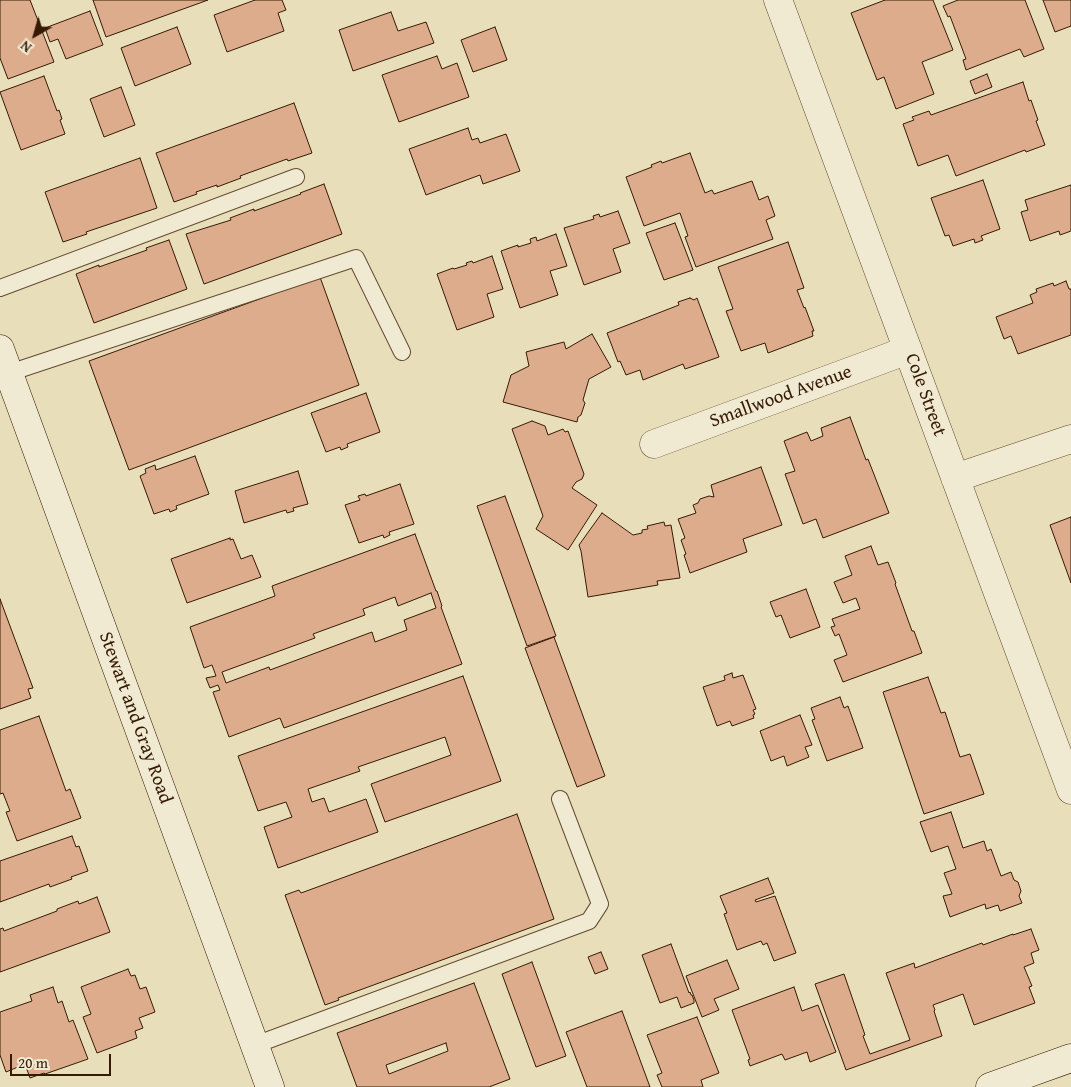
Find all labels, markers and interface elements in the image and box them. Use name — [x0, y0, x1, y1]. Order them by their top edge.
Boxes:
north arrow — [10, 10, 60, 60]
text: N — [16, 36, 36, 58]
street label: Cole Street — [899, 350, 951, 440]
street label: Smallwood Avenue — [707, 361, 855, 433]
street label: Stewart and Gray Road — [93, 629, 177, 807]
scale bar — [12, 1044, 114, 1076]
text: 20 m — [18, 1052, 48, 1073]

